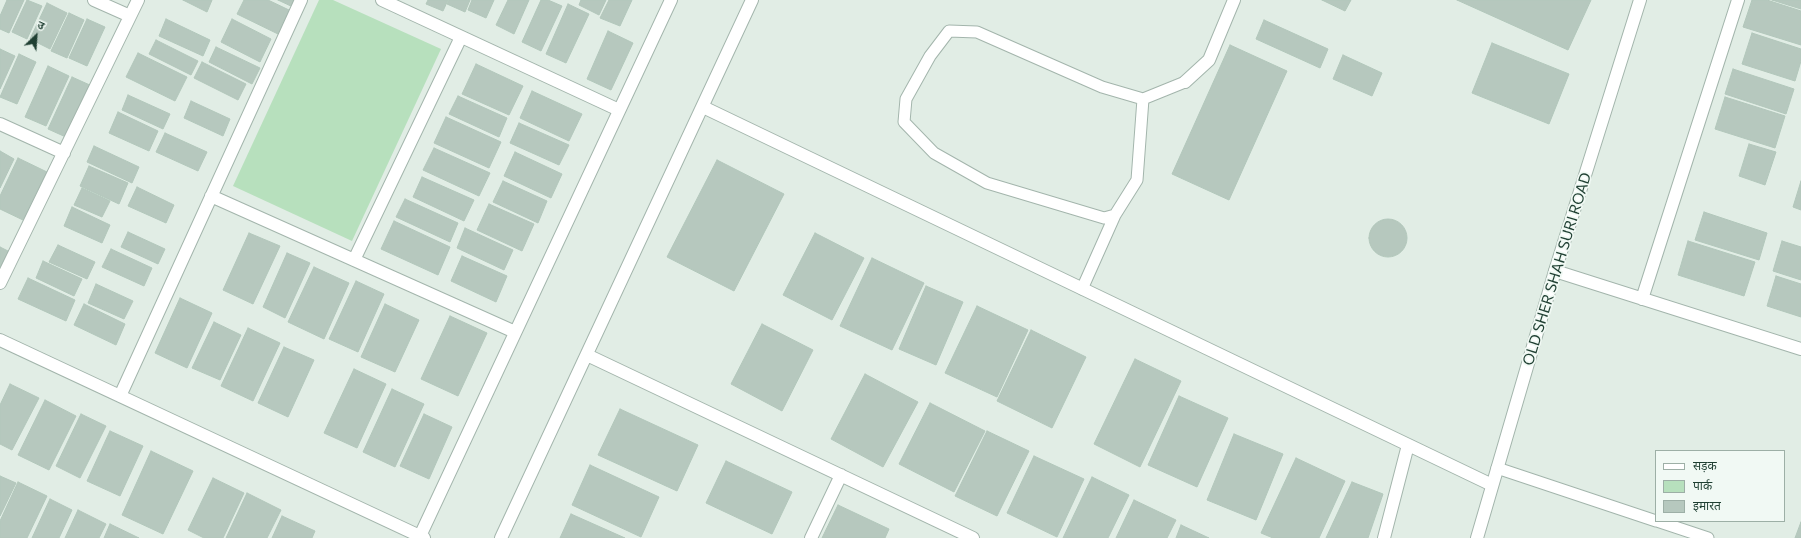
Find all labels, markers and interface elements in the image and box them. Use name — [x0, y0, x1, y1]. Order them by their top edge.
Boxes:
north arrow — [16, 16, 56, 56]
text: उ — [36, 17, 47, 32]
street label: OLD SHER SHAH SURI ROAD — [1519, 170, 1595, 368]
legend — [1655, 450, 1785, 522]
text: सड़क — [1693, 458, 1717, 472]
text: पार्क — [1693, 478, 1712, 492]
text: इमारत — [1693, 498, 1721, 512]

